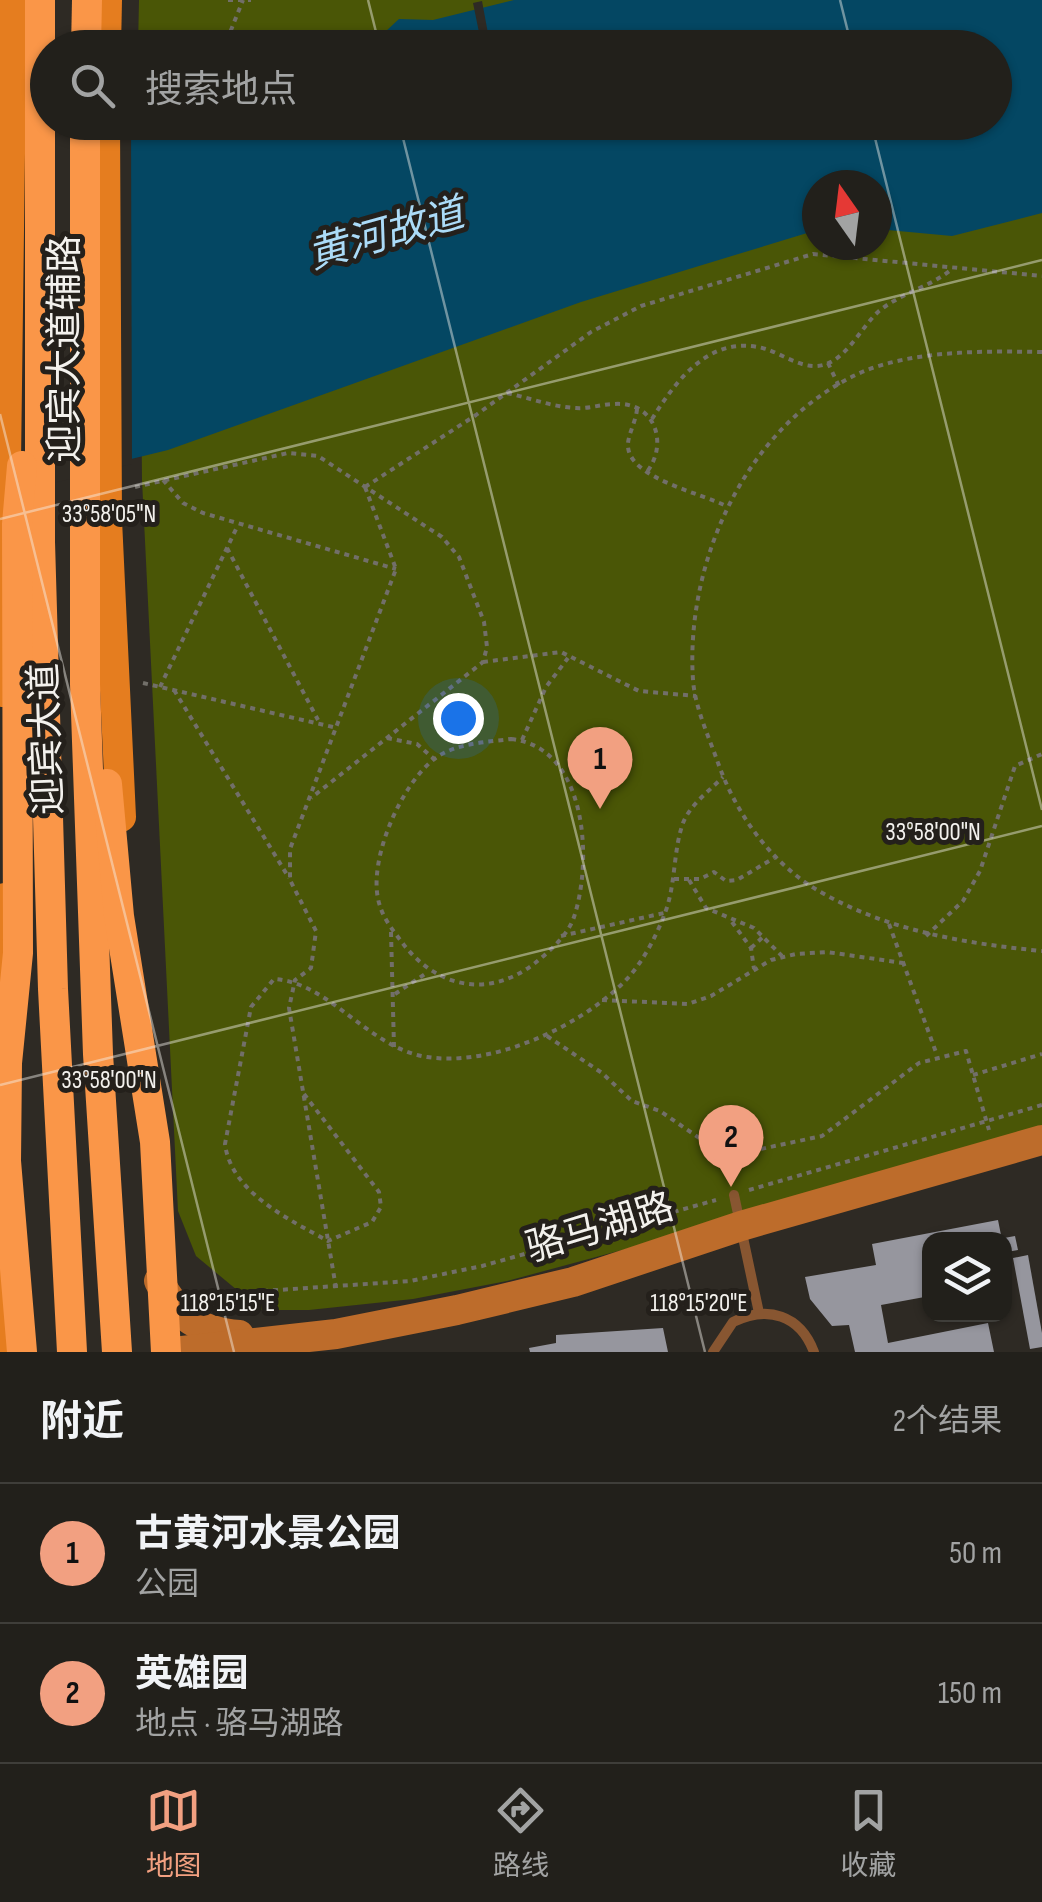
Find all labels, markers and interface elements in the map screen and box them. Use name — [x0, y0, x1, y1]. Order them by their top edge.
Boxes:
search box — [30, 30, 1012, 140]
icon: search — [65, 58, 120, 113]
text: 搜索地点 — [145, 68, 297, 113]
north arrow — [802, 170, 892, 260]
water label: 黄河故道 — [302, 189, 474, 280]
street label: 迎宾大道辅路 — [43, 235, 88, 463]
text: 33°58'05"N — [62, 499, 156, 530]
street label: 迎宾大道 — [22, 662, 72, 816]
your location — [433, 693, 484, 744]
pin: 1 — [568, 726, 632, 809]
text: 33°58'00"N — [885, 817, 981, 848]
text: 33°58'00"N — [61, 1065, 157, 1096]
pin: 2 — [698, 1104, 764, 1187]
street label: 骆马湖路 — [521, 1184, 679, 1272]
map controls — [922, 1232, 1012, 1322]
button: layers — [922, 1232, 1012, 1322]
text: 118°15'15"E — [181, 1288, 275, 1319]
text: 118°15'20"E — [650, 1288, 748, 1319]
text: 附近 — [40, 1397, 124, 1448]
text: 2个结果 — [893, 1402, 1002, 1441]
text: 古黄河水景公园 — [135, 1512, 401, 1557]
text: 1 — [66, 1534, 79, 1573]
text: 50 m — [949, 1534, 1002, 1573]
text: 公园 — [135, 1565, 199, 1604]
text: 英雄园 — [135, 1652, 249, 1697]
text: 2 — [65, 1674, 80, 1713]
text: 150 m — [938, 1674, 1002, 1713]
text: 地点 · 骆马湖路 — [135, 1705, 344, 1744]
tab: 地图 — [146, 1783, 202, 1883]
tab: 路线 — [493, 1783, 549, 1883]
tab: 收藏 — [840, 1783, 896, 1883]

